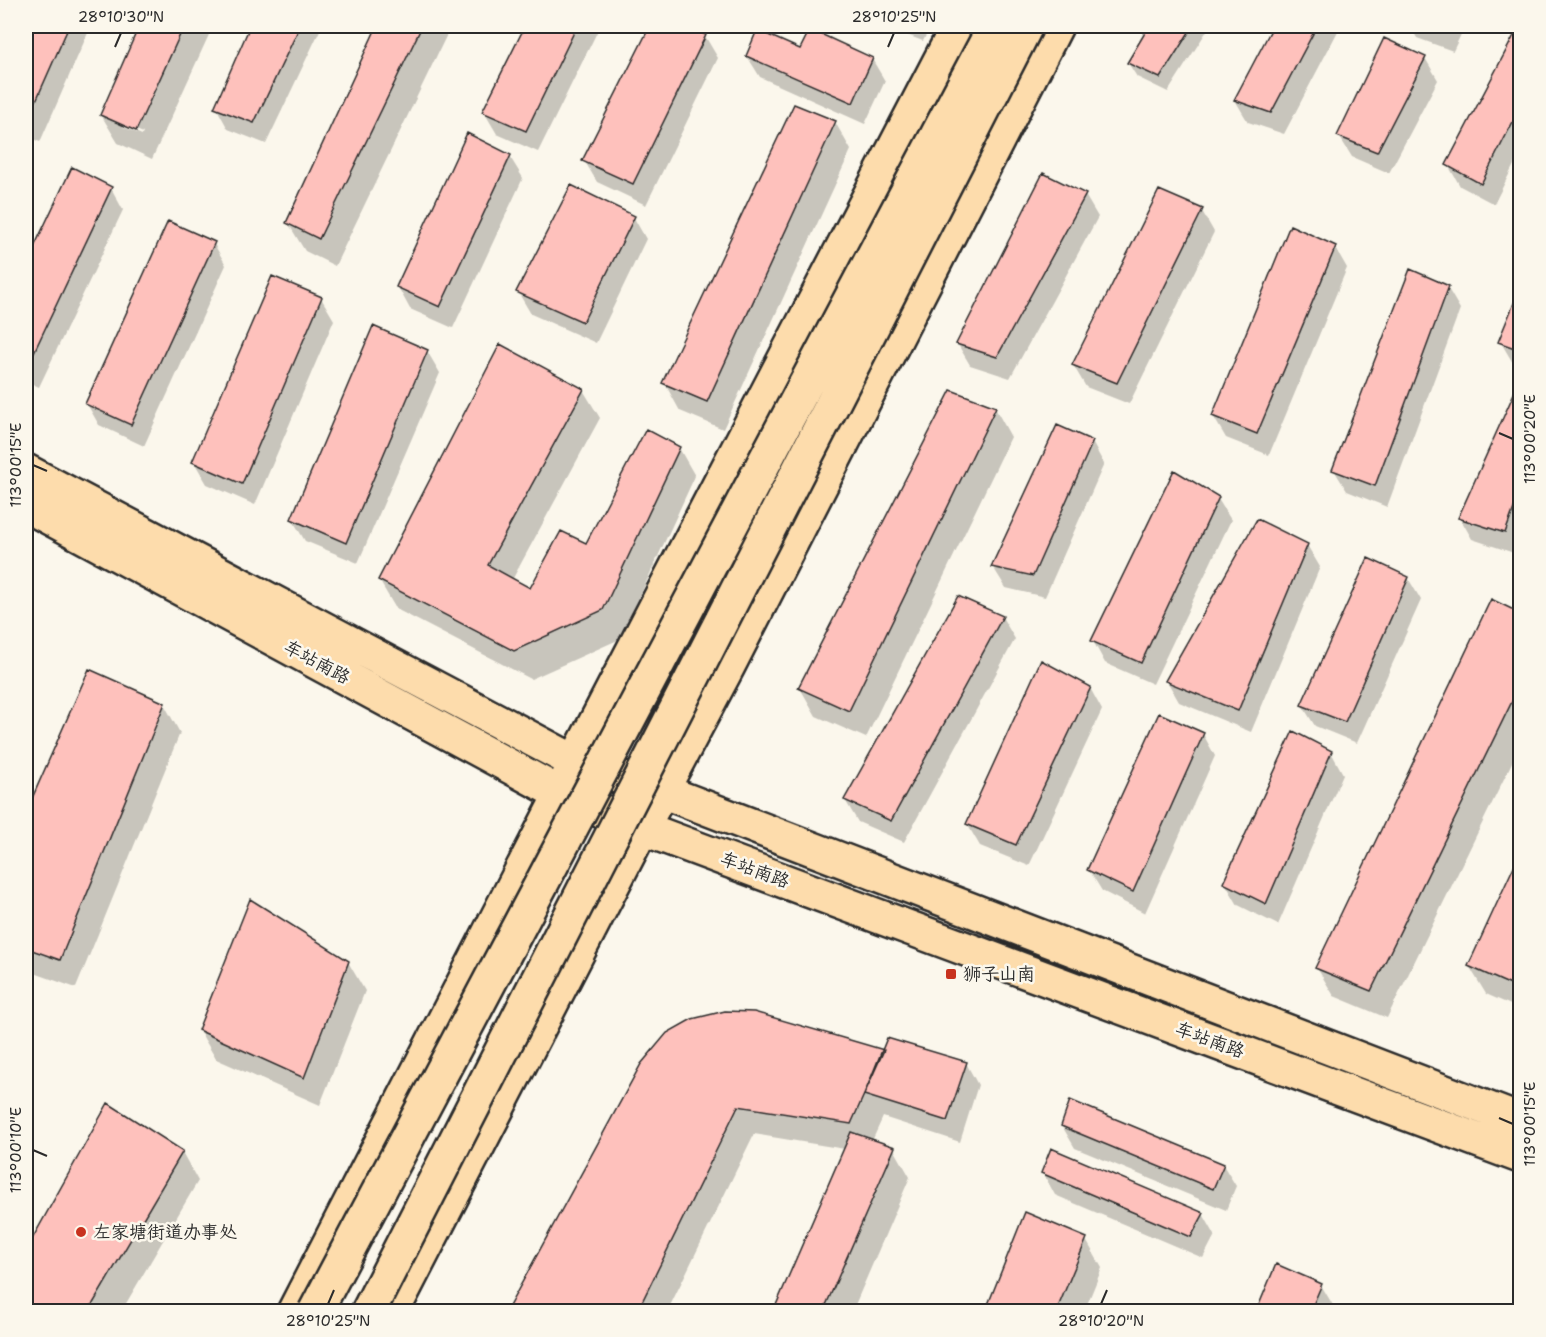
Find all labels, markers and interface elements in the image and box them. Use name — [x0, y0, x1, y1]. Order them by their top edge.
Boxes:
text: 28°10'30"N — [78, 7, 164, 27]
text: 28°10'25"N — [852, 7, 936, 27]
text: 113°00'20"E — [1520, 394, 1540, 484]
text: 113°00'15"E — [6, 423, 26, 507]
street label: 车站南路 — [280, 635, 354, 689]
street label: 车站南路 — [717, 846, 793, 894]
place label: 狮子山南 — [963, 962, 1035, 986]
marker: 狮子山南 — [944, 967, 958, 981]
street label: 车站南路 — [1172, 1016, 1248, 1064]
text: 113°00'15"E — [1520, 1082, 1540, 1166]
text: 113°00'10"E — [6, 1107, 26, 1193]
place label: 左家塘街道办事处 — [93, 1220, 237, 1244]
marker: 左家塘街道办事处 — [74, 1225, 88, 1239]
text: 28°10'25"N — [286, 1311, 370, 1331]
text: 28°10'20"N — [1058, 1311, 1144, 1331]

